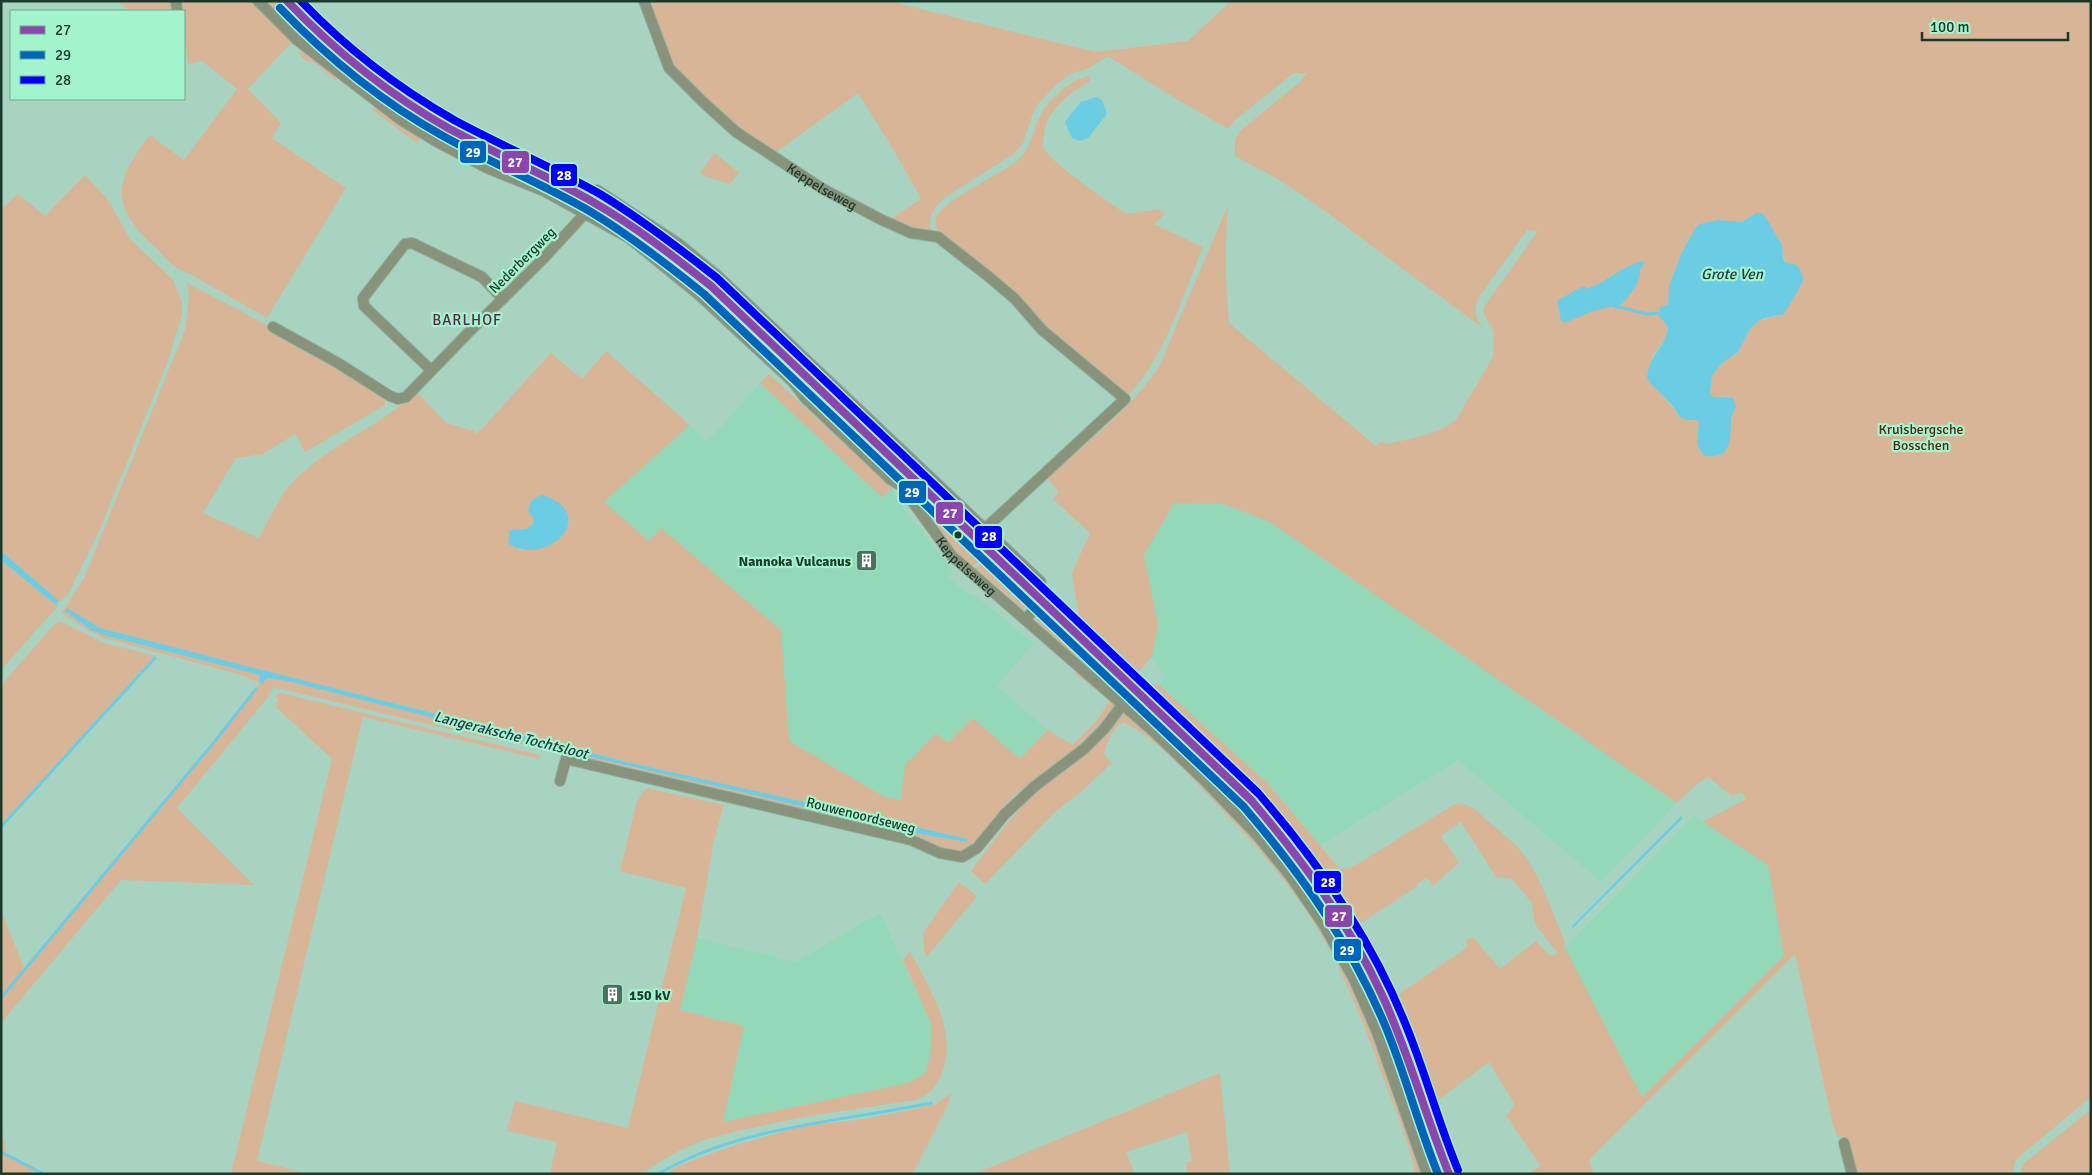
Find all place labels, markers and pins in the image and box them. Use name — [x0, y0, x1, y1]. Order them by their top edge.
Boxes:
unlabelled marker — [953, 530, 963, 540]
building icon: Nannoka Vulcanus — [855, 549, 879, 573]
place label: Nannoka Vulcanus — [738, 553, 851, 570]
building icon: 150 kV — [601, 983, 625, 1007]
place label: 150 kV — [629, 987, 671, 1004]

